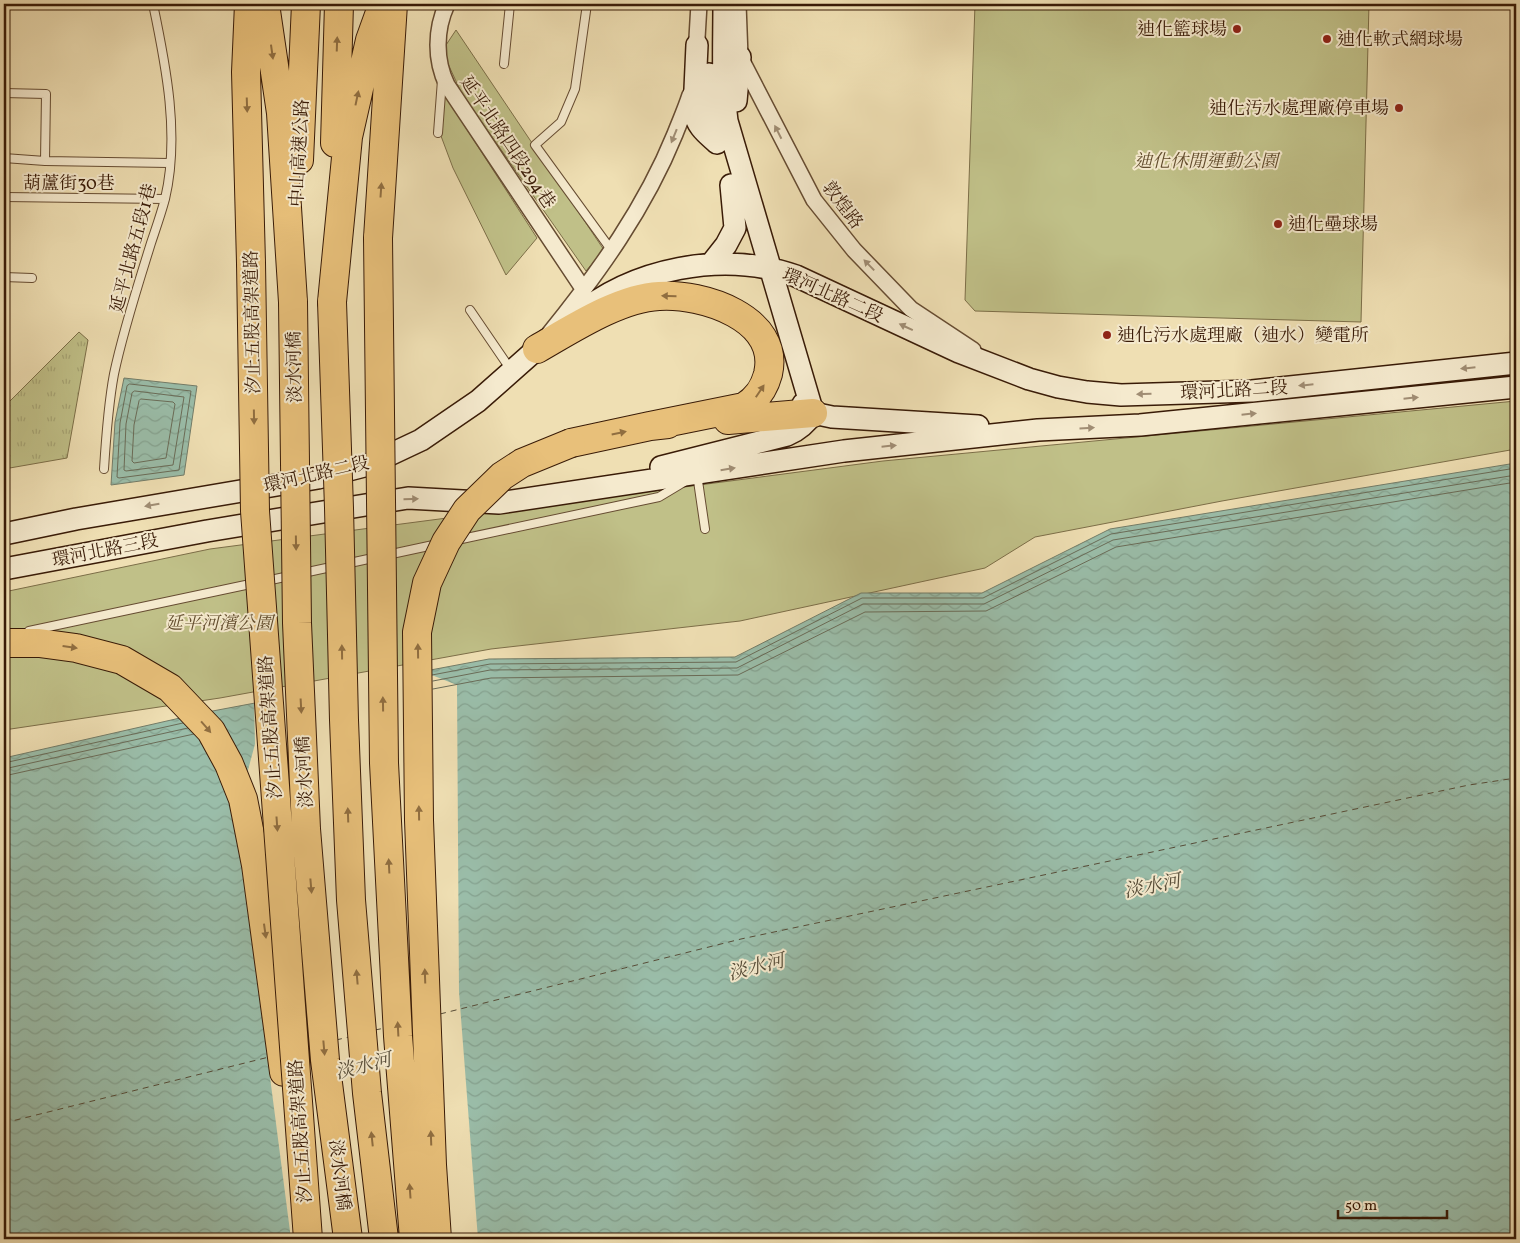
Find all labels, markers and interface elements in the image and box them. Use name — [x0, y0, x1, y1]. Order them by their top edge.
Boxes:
place label: 迪化籃球場 — [1137, 18, 1227, 43]
marker: 迪化籃球場 — [1231, 23, 1243, 35]
place label: 迪化軟式網球場 — [1337, 28, 1463, 53]
marker: 迪化軟式網球場 — [1321, 33, 1333, 45]
one-way arrow — [333, 35, 341, 51]
one-way arrow — [268, 44, 276, 60]
street label: 延平北路四段294巷 — [453, 72, 560, 214]
one-way arrow — [353, 90, 361, 105]
one-way arrow — [243, 97, 251, 113]
place label: 迪化汚水處理廠停車場 — [1209, 97, 1389, 122]
street label: 中山高速公路 — [285, 98, 316, 208]
marker: 迪化汚水處理廠停車場 — [1393, 102, 1405, 114]
one-way arrow — [774, 125, 782, 139]
one-way arrow — [670, 129, 678, 144]
park label: 迪化休閒運動公園 — [1134, 150, 1281, 175]
street label: 葫蘆街30巷 — [23, 172, 115, 197]
street label: 敦煌路 — [816, 177, 868, 235]
street label: 延平北路五段1巷 — [105, 181, 164, 316]
one-way arrow — [377, 181, 385, 197]
place label: 迪化壘球場 — [1288, 213, 1378, 238]
marker: 迪化壘球場 — [1272, 218, 1284, 230]
street label: 汐止五股高架道路 — [240, 250, 267, 394]
one-way arrow — [863, 260, 875, 272]
street label: 環河北路二段 — [778, 263, 887, 330]
one-way arrow — [661, 292, 677, 300]
one-way arrow — [899, 323, 913, 331]
place label: 迪化污水處理廠（迪水）變電所 — [1117, 324, 1369, 349]
marker: 迪化污水處理廠（迪水）變電所 — [1101, 329, 1113, 341]
street label: 淡水河橋 — [282, 331, 309, 403]
one-way arrow — [1459, 365, 1475, 373]
street label: 環河北路二段 — [1179, 376, 1289, 407]
one-way arrow — [1298, 381, 1314, 389]
one-way arrow — [756, 384, 765, 398]
one-way arrow — [1136, 390, 1152, 398]
one-way arrow — [1403, 393, 1419, 401]
one-way arrow — [250, 409, 258, 425]
one-way arrow — [1241, 410, 1257, 418]
one-way arrow — [1079, 423, 1095, 431]
one-way arrow — [611, 429, 626, 437]
one-way arrow — [881, 442, 897, 450]
street label: 環河北路二段 — [261, 451, 372, 500]
one-way arrow — [720, 464, 736, 472]
one-way arrow — [403, 495, 419, 503]
one-way arrow — [144, 502, 160, 510]
street label: 環河北路三段 — [50, 529, 161, 574]
one-way arrow — [292, 536, 300, 552]
park label: 延平河濱公園 — [165, 612, 276, 637]
one-way arrow — [62, 643, 78, 651]
one-way arrow — [413, 643, 421, 659]
one-way arrow — [338, 644, 346, 660]
street label: 汐止五股高架道路 — [254, 654, 289, 800]
one-way arrow — [379, 696, 387, 712]
one-way arrow — [297, 698, 305, 714]
one-way arrow — [200, 720, 212, 732]
street label: 淡水河橋 — [291, 735, 320, 809]
one-way arrow — [415, 805, 423, 821]
one-way arrow — [343, 806, 351, 822]
one-way arrow — [274, 816, 282, 832]
one-way arrow — [385, 858, 393, 874]
water label: 淡水河 — [1122, 868, 1186, 905]
one-way arrow — [307, 878, 315, 894]
one-way arrow — [261, 923, 269, 939]
water label: 淡水河 — [726, 948, 790, 987]
one-way arrow — [421, 968, 429, 984]
one-way arrow — [353, 969, 361, 985]
one-way arrow — [393, 1020, 401, 1036]
one-way arrow — [320, 1040, 328, 1056]
water label: 淡水河 — [333, 1047, 397, 1086]
street label: 汐止五股高架道路 — [284, 1058, 319, 1204]
one-way arrow — [368, 1130, 376, 1146]
one-way arrow — [427, 1130, 435, 1146]
street label: 淡水河橋 — [322, 1138, 355, 1212]
one-way arrow — [405, 1182, 413, 1198]
scale bar — [1338, 1188, 1446, 1220]
text: 50 m — [1345, 1196, 1377, 1217]

